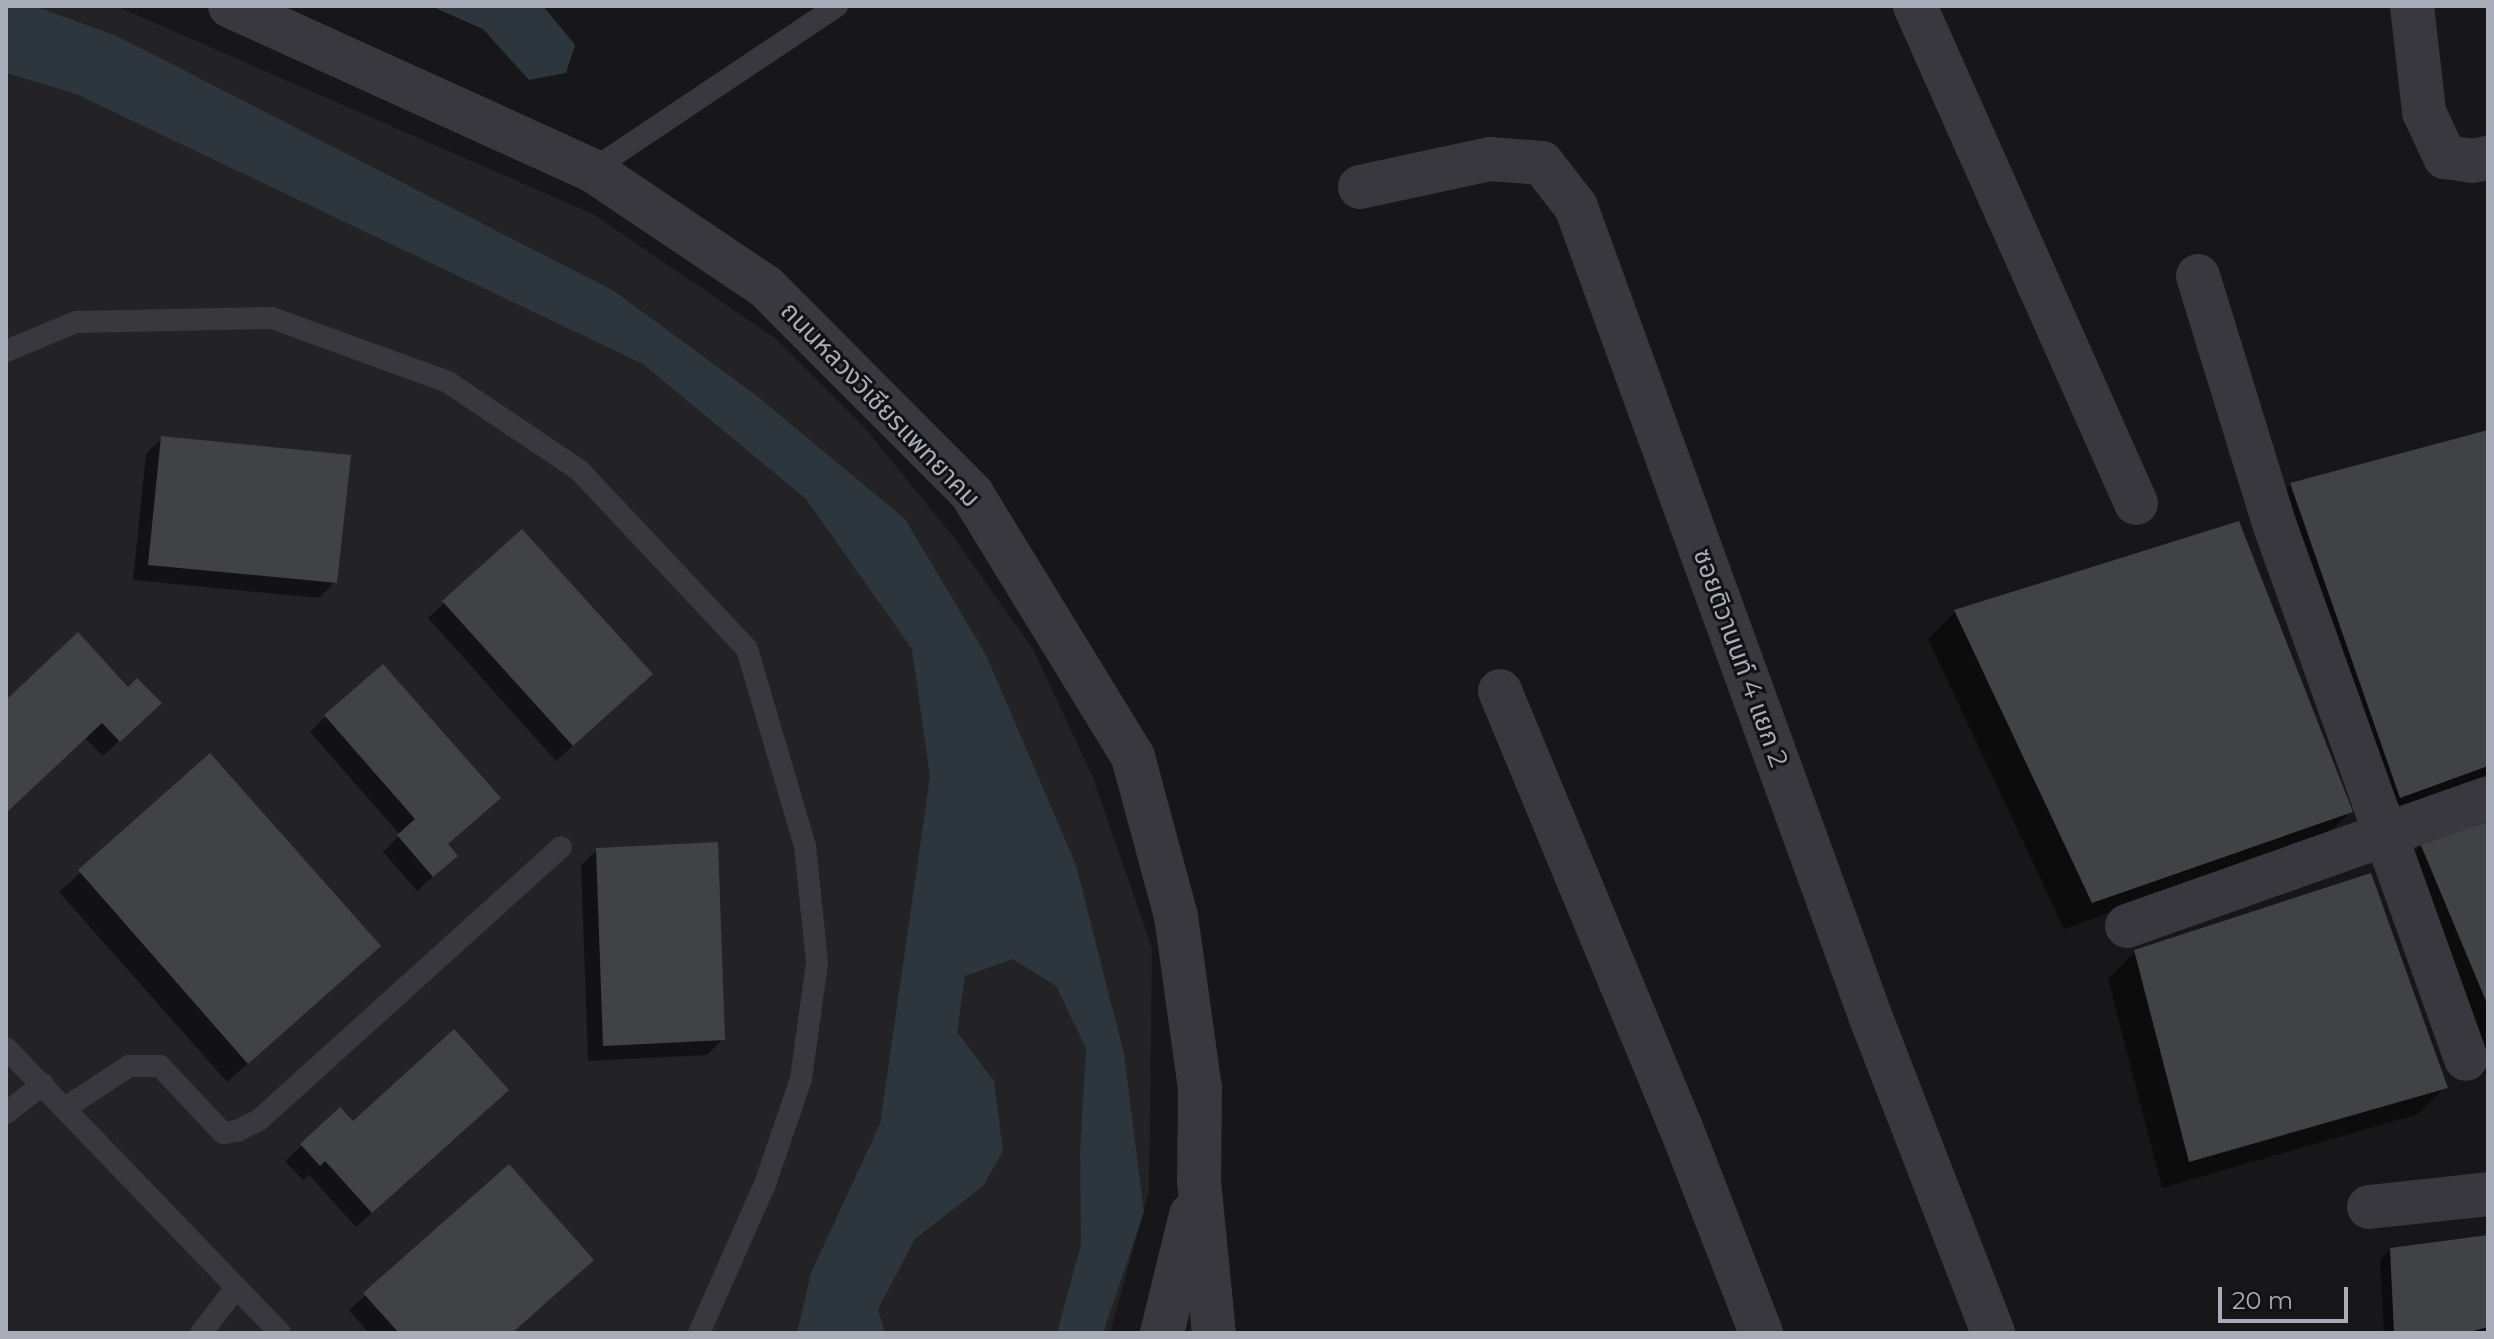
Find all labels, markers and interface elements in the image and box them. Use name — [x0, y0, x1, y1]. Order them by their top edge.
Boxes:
street label: ถนนหลวงวิเชียรแพทยาคม — [774, 296, 986, 514]
street label: ซอยติวานนท์ 4 แยก 2 — [1686, 545, 1794, 771]
scale bar — [2222, 1271, 2352, 1321]
text: 20 m — [2232, 1286, 2293, 1315]

